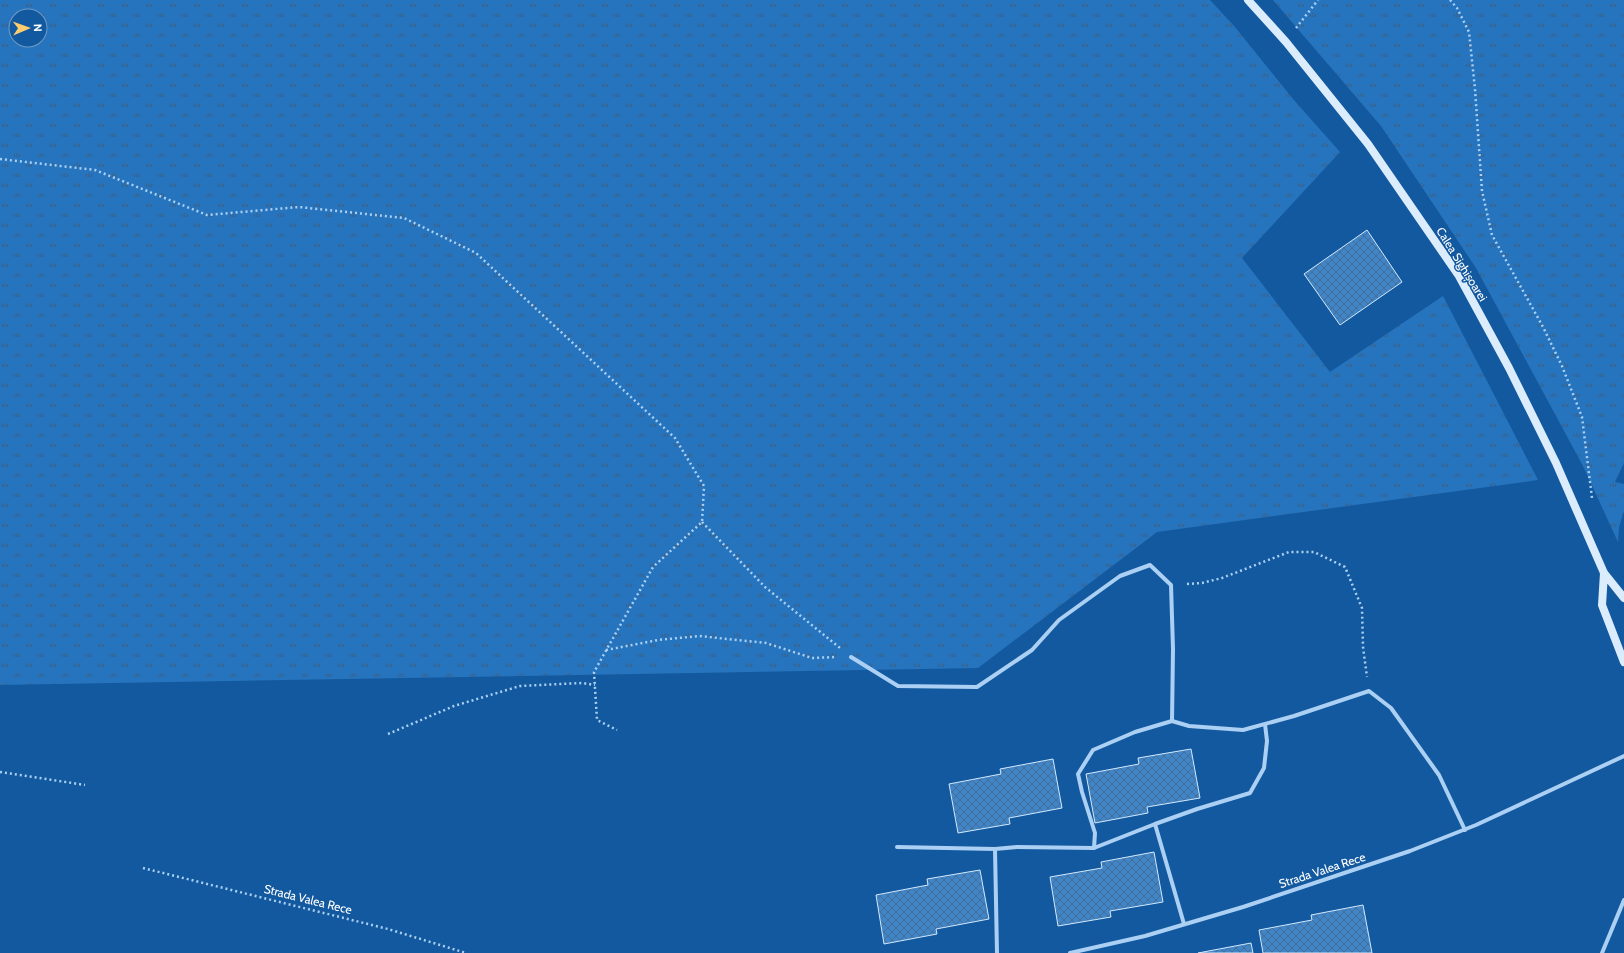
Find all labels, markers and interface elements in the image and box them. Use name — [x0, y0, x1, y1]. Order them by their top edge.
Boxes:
north arrow — [8, 8, 48, 48]
text: N — [31, 24, 45, 32]
street label: Calea Sighișoarei — [1432, 224, 1491, 304]
street label: Strada Valea Rece — [1277, 849, 1367, 891]
street label: Strada Valea Rece — [262, 881, 354, 917]

